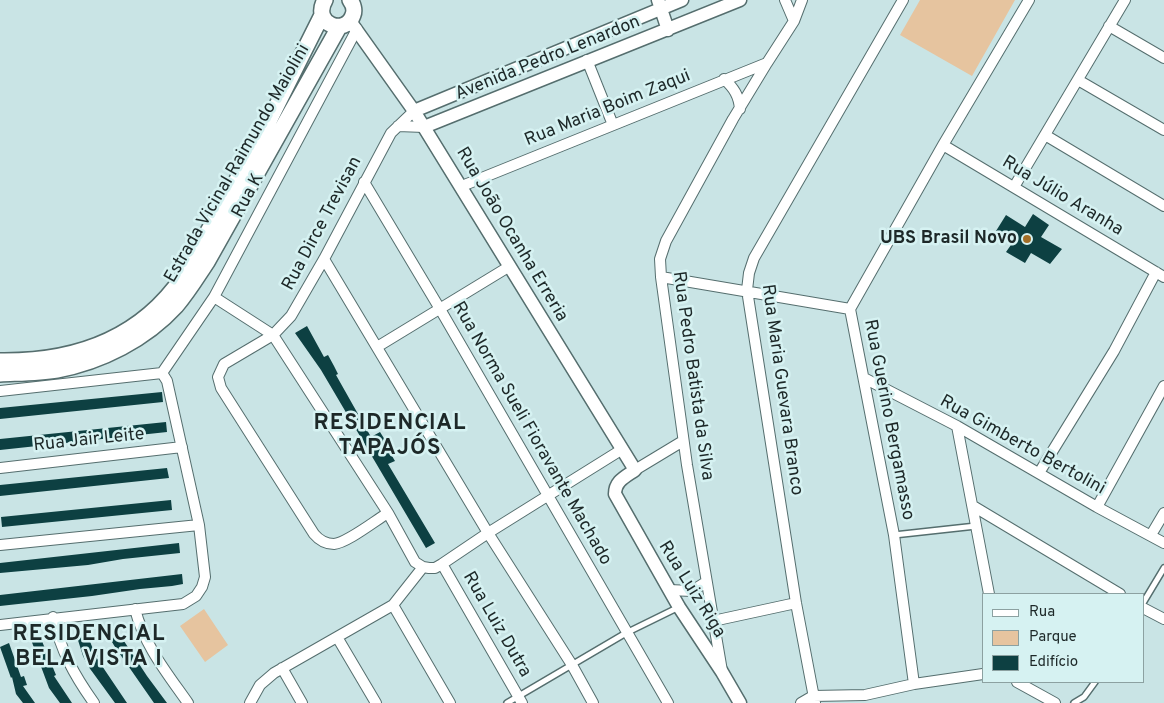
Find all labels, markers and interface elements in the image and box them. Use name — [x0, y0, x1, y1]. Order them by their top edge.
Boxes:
street label: Avenida Pedro Lenardon — [452, 12, 644, 106]
street label: Estrada Vicinal Raimundo Maiolini — [161, 41, 315, 287]
street label: Rua Maria Boim Zaqui — [522, 66, 694, 152]
street label: Rua João Ocanha Erreria — [450, 144, 572, 326]
street label: Rua Júlio Aranha — [997, 152, 1127, 242]
street label: Rua Dirce Trevisan — [279, 153, 367, 295]
street label: Rua K — [228, 170, 270, 222]
place label: UBS Brasil Novo — [880, 228, 1017, 250]
marker: UBS Brasil Novo — [1021, 233, 1033, 245]
street label: Rua Pedro Batista da Silva — [667, 270, 717, 482]
street label: Rua Maria Guevara Branco — [755, 283, 807, 497]
street label: Rua Norma Sueli Fioravante Machado — [446, 298, 616, 570]
street label: Rua Guerino Bergamasso — [858, 318, 918, 522]
street label: Rua Gimberto Bertolini — [935, 391, 1109, 501]
district label: RESIDENCIAL TAPAJÓS — [312, 412, 468, 464]
street label: Rua Jair Leite — [32, 424, 146, 458]
street label: Rua Luiz Riga — [653, 538, 729, 642]
street label: Rua Luiz Dutra — [457, 568, 535, 682]
legend — [982, 593, 1144, 683]
text: Rua — [1029, 603, 1055, 622]
district label: RESIDENCIAL BELA VISTA I — [11, 623, 167, 674]
text: Parque — [1029, 628, 1077, 647]
text: Edifício — [1029, 653, 1078, 672]

